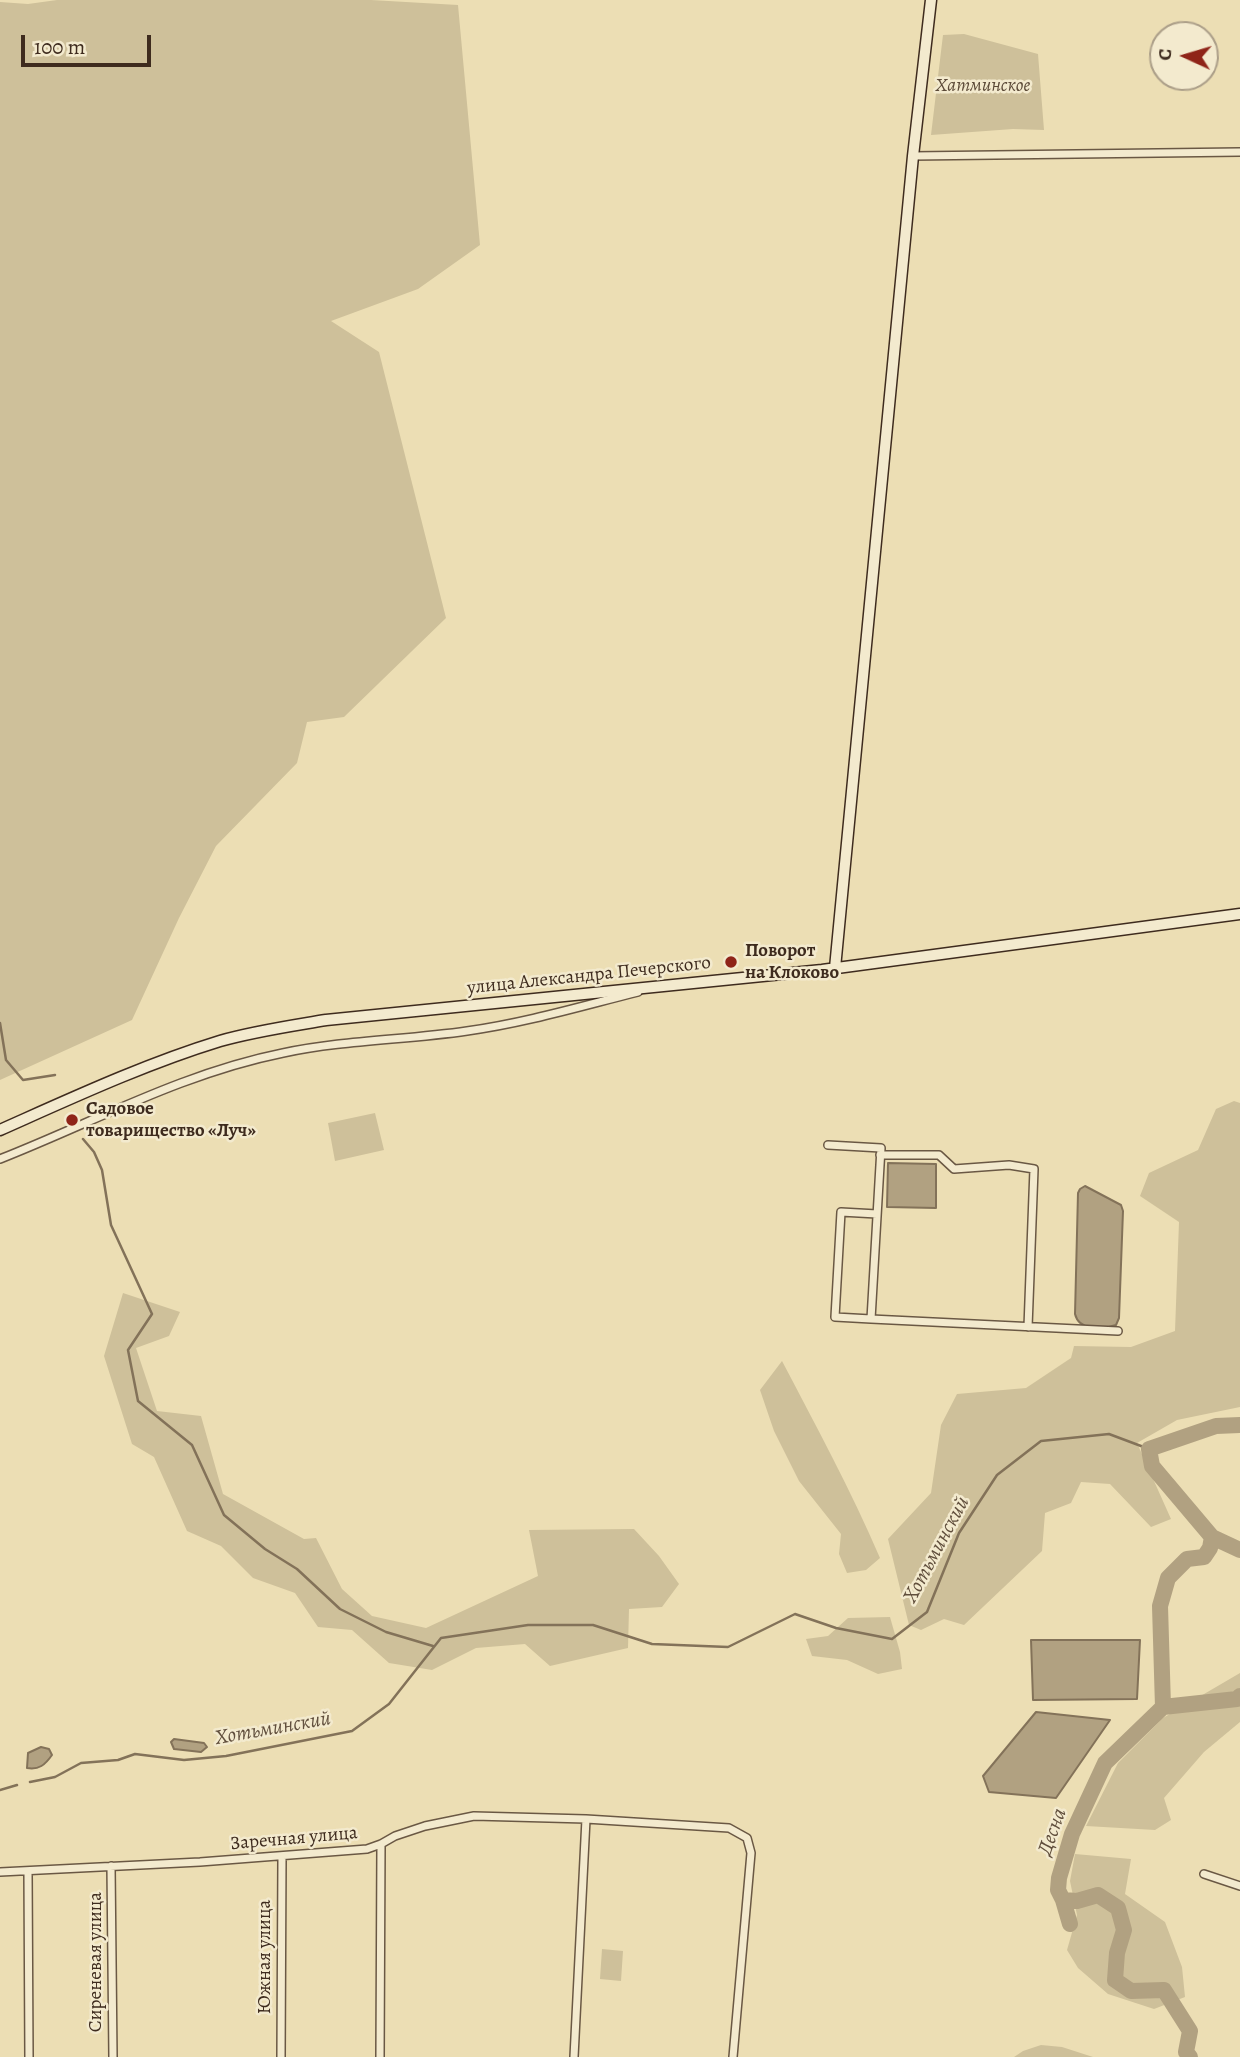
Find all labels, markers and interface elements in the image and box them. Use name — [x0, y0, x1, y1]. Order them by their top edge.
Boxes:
scale bar — [24, 21, 154, 65]
north arrow — [1149, 21, 1219, 91]
text: 100 m — [34, 33, 85, 61]
text: С — [1152, 48, 1178, 61]
park label: Хатминское — [936, 75, 1030, 97]
place label: Поворот на Клоково — [745, 940, 839, 984]
street label: улица Александра Печерского — [466, 952, 712, 1000]
marker: Поворот на Клоково — [723, 954, 739, 970]
place label: Садовое товарищество «Луч» — [86, 1098, 256, 1142]
marker: Садовое товарищество «Луч» — [64, 1112, 80, 1128]
water label: Хотьминский — [898, 1492, 976, 1608]
water label: Хотьминский — [213, 1706, 333, 1752]
water label: Десна — [1033, 1805, 1073, 1859]
street label: Заречная улица — [229, 1822, 359, 1856]
street label: Сиреневая улица — [85, 1892, 107, 2032]
street label: Южная улица — [254, 1900, 276, 2014]

